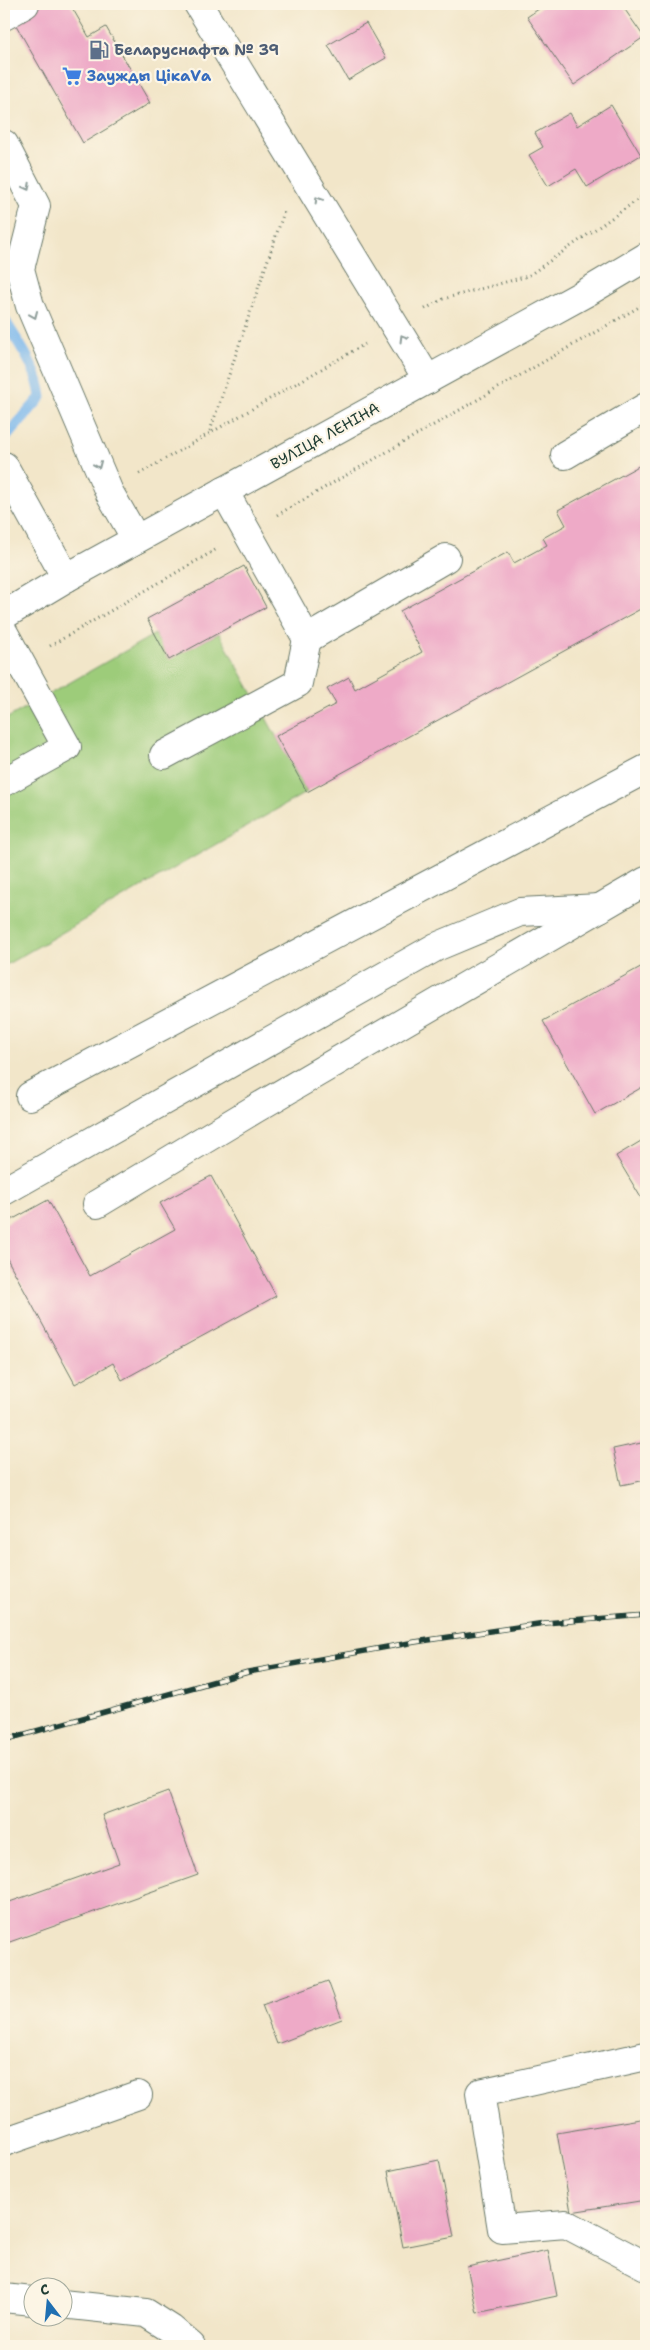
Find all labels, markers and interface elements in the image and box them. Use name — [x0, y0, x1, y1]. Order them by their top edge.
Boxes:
fuel station icon: Беларуснафта № 39 — [88, 39, 110, 61]
place label: Беларуснафта № 39 — [114, 40, 279, 60]
supermarket icon: Заужды ЦікаVа — [61, 65, 83, 87]
place label: Заужды ЦікаVа — [87, 66, 212, 86]
one-way arrow — [21, 182, 31, 191]
one-way arrow — [314, 196, 324, 205]
one-way arrow — [29, 311, 39, 319]
one-way arrow — [399, 335, 409, 344]
street label: ВУЛІЦА ЛЕНІНА — [267, 398, 383, 474]
one-way arrow — [91, 460, 102, 469]
north arrow — [22, 2278, 72, 2328]
text: С — [38, 2280, 51, 2299]

